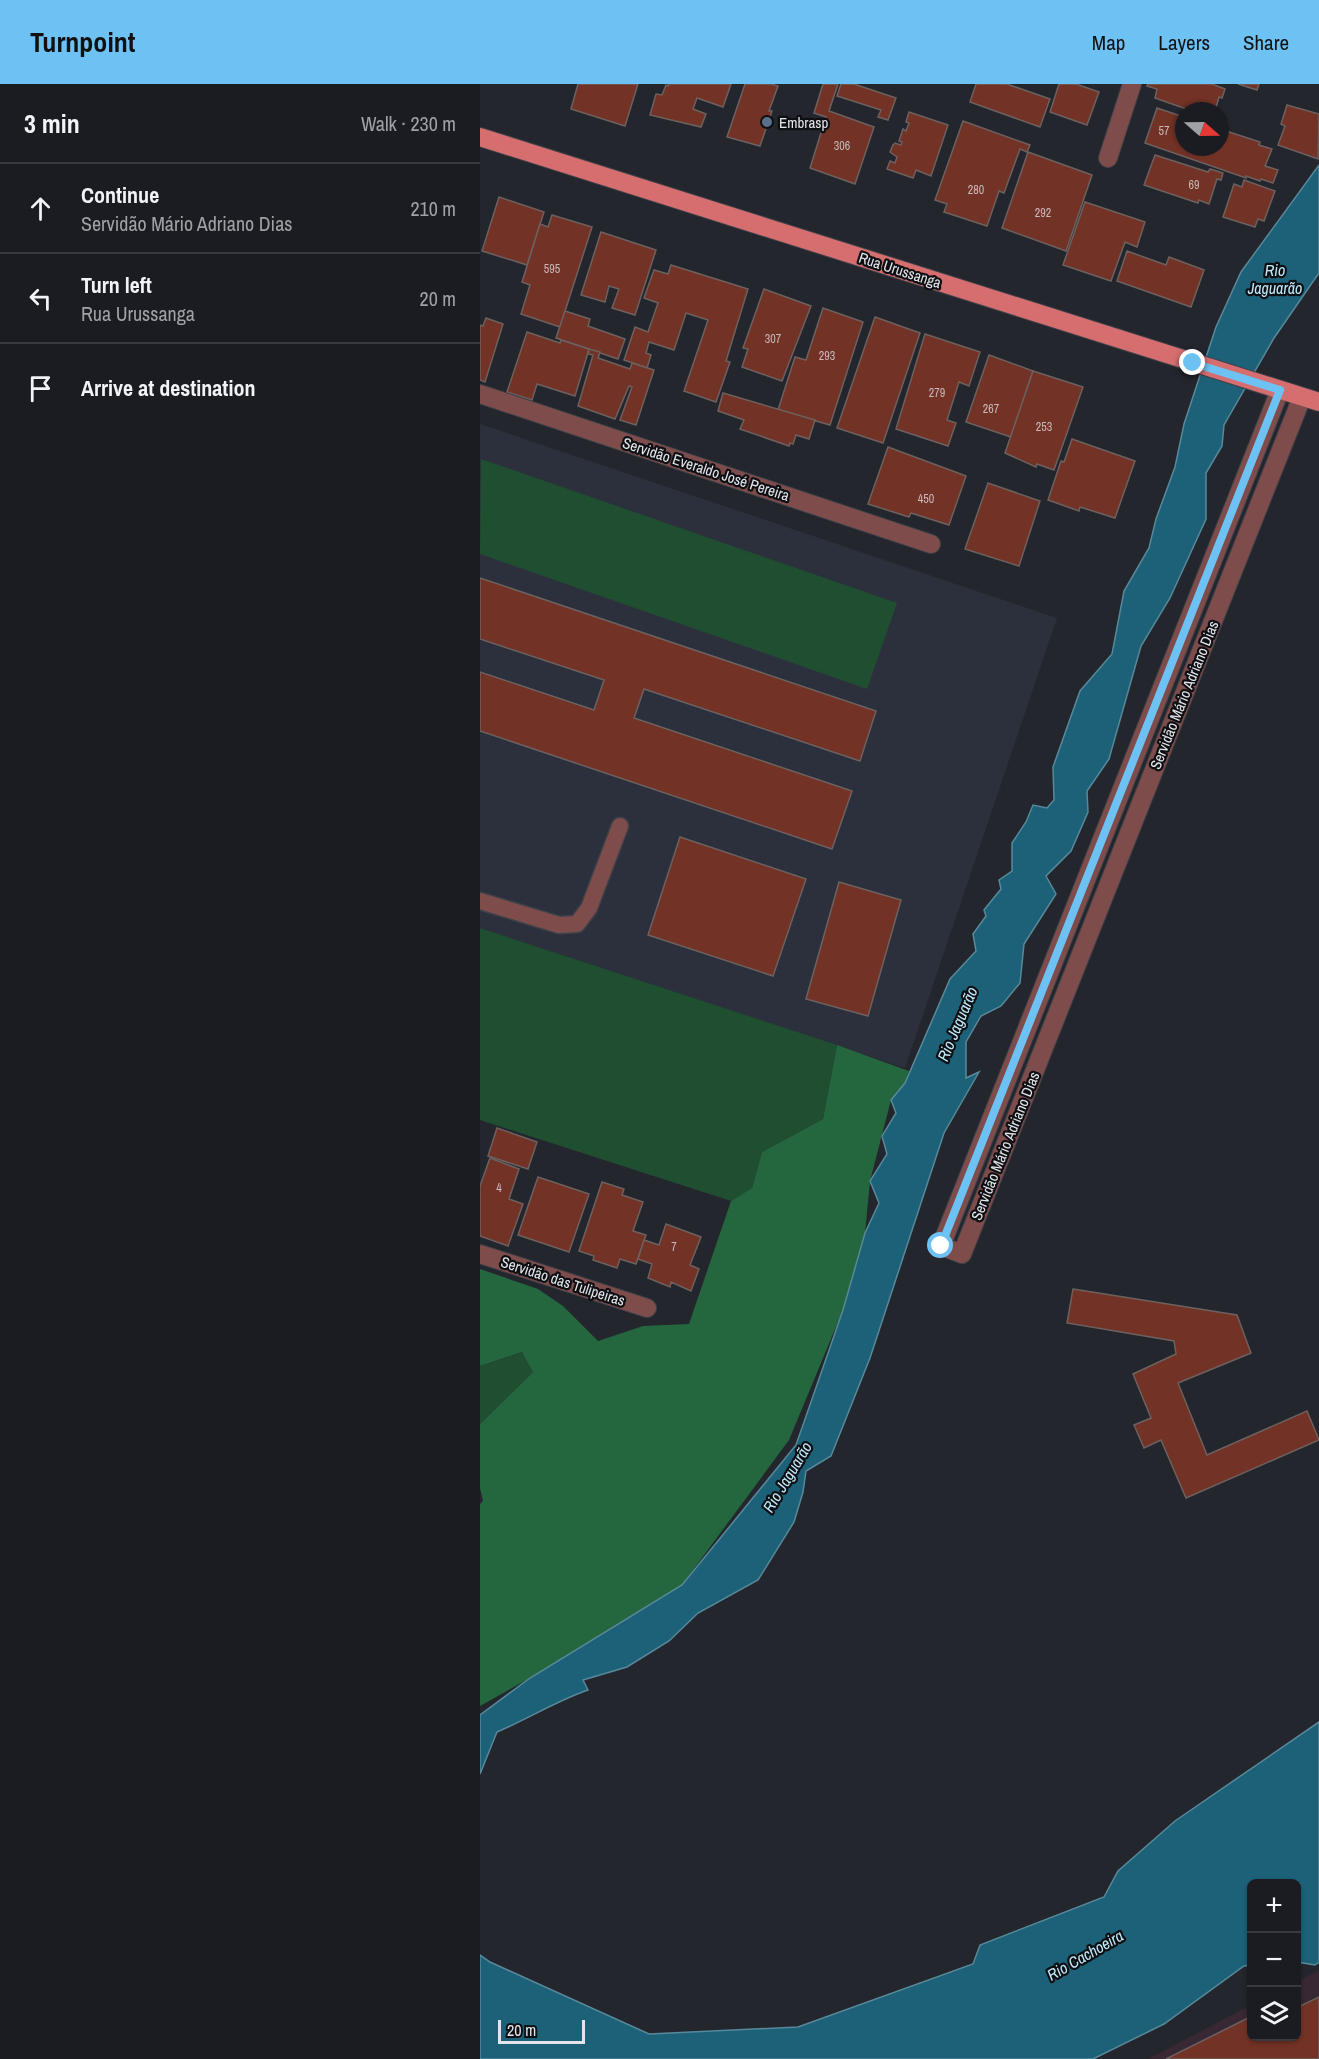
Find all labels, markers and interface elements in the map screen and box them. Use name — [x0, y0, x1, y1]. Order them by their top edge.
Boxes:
text: Turnpoint — [30, 23, 135, 61]
text: Map — [1092, 28, 1125, 57]
text: Layers — [1158, 28, 1210, 57]
text: Share — [1243, 28, 1289, 57]
north arrow — [1175, 102, 1229, 156]
text: 3 min — [24, 106, 80, 141]
text: Walk · 230 m — [361, 110, 456, 137]
place label: Embrasp — [779, 112, 828, 133]
marker: Embrasp — [760, 115, 774, 129]
house number: 57 — [1159, 123, 1170, 139]
house number: 306 — [834, 138, 850, 154]
house number: 69 — [1189, 177, 1199, 193]
text: Continue — [81, 180, 159, 210]
house number: 280 — [968, 182, 984, 198]
icon: ahead — [24, 192, 57, 225]
text: 210 m — [410, 195, 456, 222]
house number: 292 — [1035, 205, 1051, 221]
text: Servidão Mário Adriano Dias — [81, 210, 293, 237]
street label: Rua Urussanga — [856, 247, 944, 293]
water label: Rio Jaguarão — [1247, 259, 1302, 299]
house number: 595 — [544, 261, 561, 277]
text: Turn left — [81, 270, 152, 300]
icon: left — [24, 282, 57, 315]
text: 20 m — [420, 285, 456, 312]
text: Rua Urussanga — [81, 300, 195, 327]
house number: 307 — [765, 331, 782, 347]
house number: 293 — [819, 348, 835, 364]
route end — [1179, 349, 1205, 375]
icon: arrive — [24, 372, 57, 405]
text: Arrive at destination — [81, 373, 255, 403]
house number: 279 — [929, 385, 945, 401]
house number: 267 — [983, 401, 1000, 417]
house number: 253 — [1036, 419, 1052, 435]
street label: Servidão Everaldo José Pereira — [620, 432, 792, 506]
house number: 450 — [918, 491, 934, 507]
street label: Servidão Mário Adriano Dias — [1145, 618, 1223, 772]
water label: Rio Jaguarão — [931, 983, 983, 1065]
street label: Servidão Mário Adriano Dias — [966, 1069, 1044, 1223]
house number: 4 — [496, 1180, 502, 1196]
route start — [927, 1232, 953, 1258]
house number: 7 — [671, 1239, 677, 1255]
street label: Servidão das Tulipeiras — [498, 1251, 628, 1311]
water label: Rio Jaguarão — [757, 1438, 817, 1516]
map controls — [1247, 1879, 1301, 2041]
button: + — [1247, 1879, 1301, 1933]
water label: Rio Cachoeira — [1043, 1924, 1127, 1986]
button: − — [1247, 1933, 1301, 1987]
button: layers — [1247, 1987, 1301, 2041]
scale bar — [498, 2017, 585, 2044]
text: 20 m — [507, 2019, 536, 2041]

